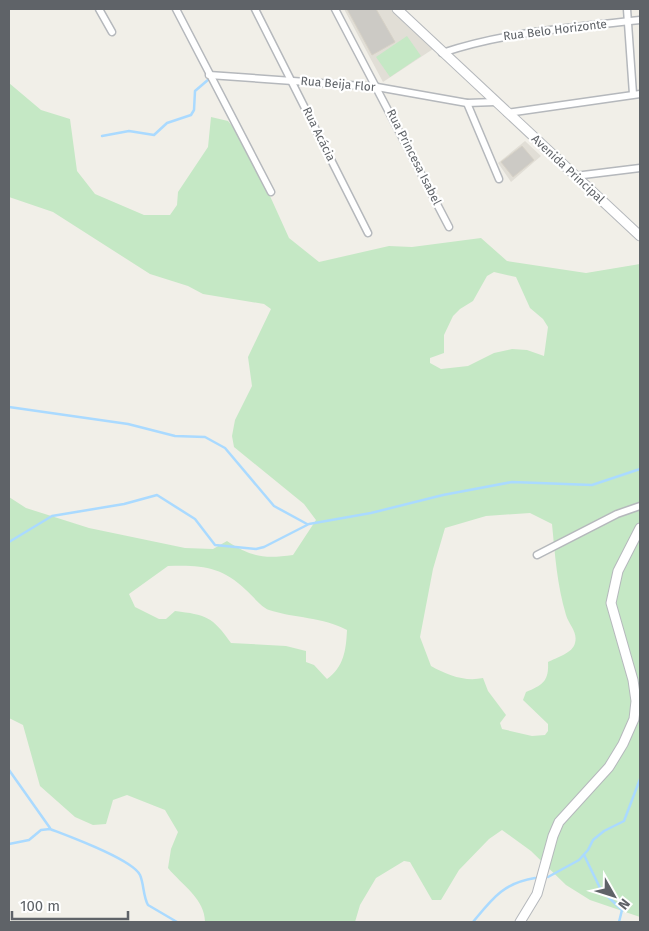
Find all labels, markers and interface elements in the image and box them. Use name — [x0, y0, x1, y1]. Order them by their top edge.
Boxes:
street label: Rua Belo Horizonte — [502, 17, 608, 43]
street label: Rua Beija Flor — [300, 74, 376, 94]
street label: Rua Acácia — [300, 105, 338, 163]
street label: Rua Princesa Isabel — [384, 107, 444, 208]
street label: Avenida Principal — [529, 132, 608, 207]
north arrow — [589, 871, 639, 921]
scale bar — [12, 888, 129, 920]
text: N — [614, 895, 633, 913]
text: 100 m — [20, 897, 60, 915]

